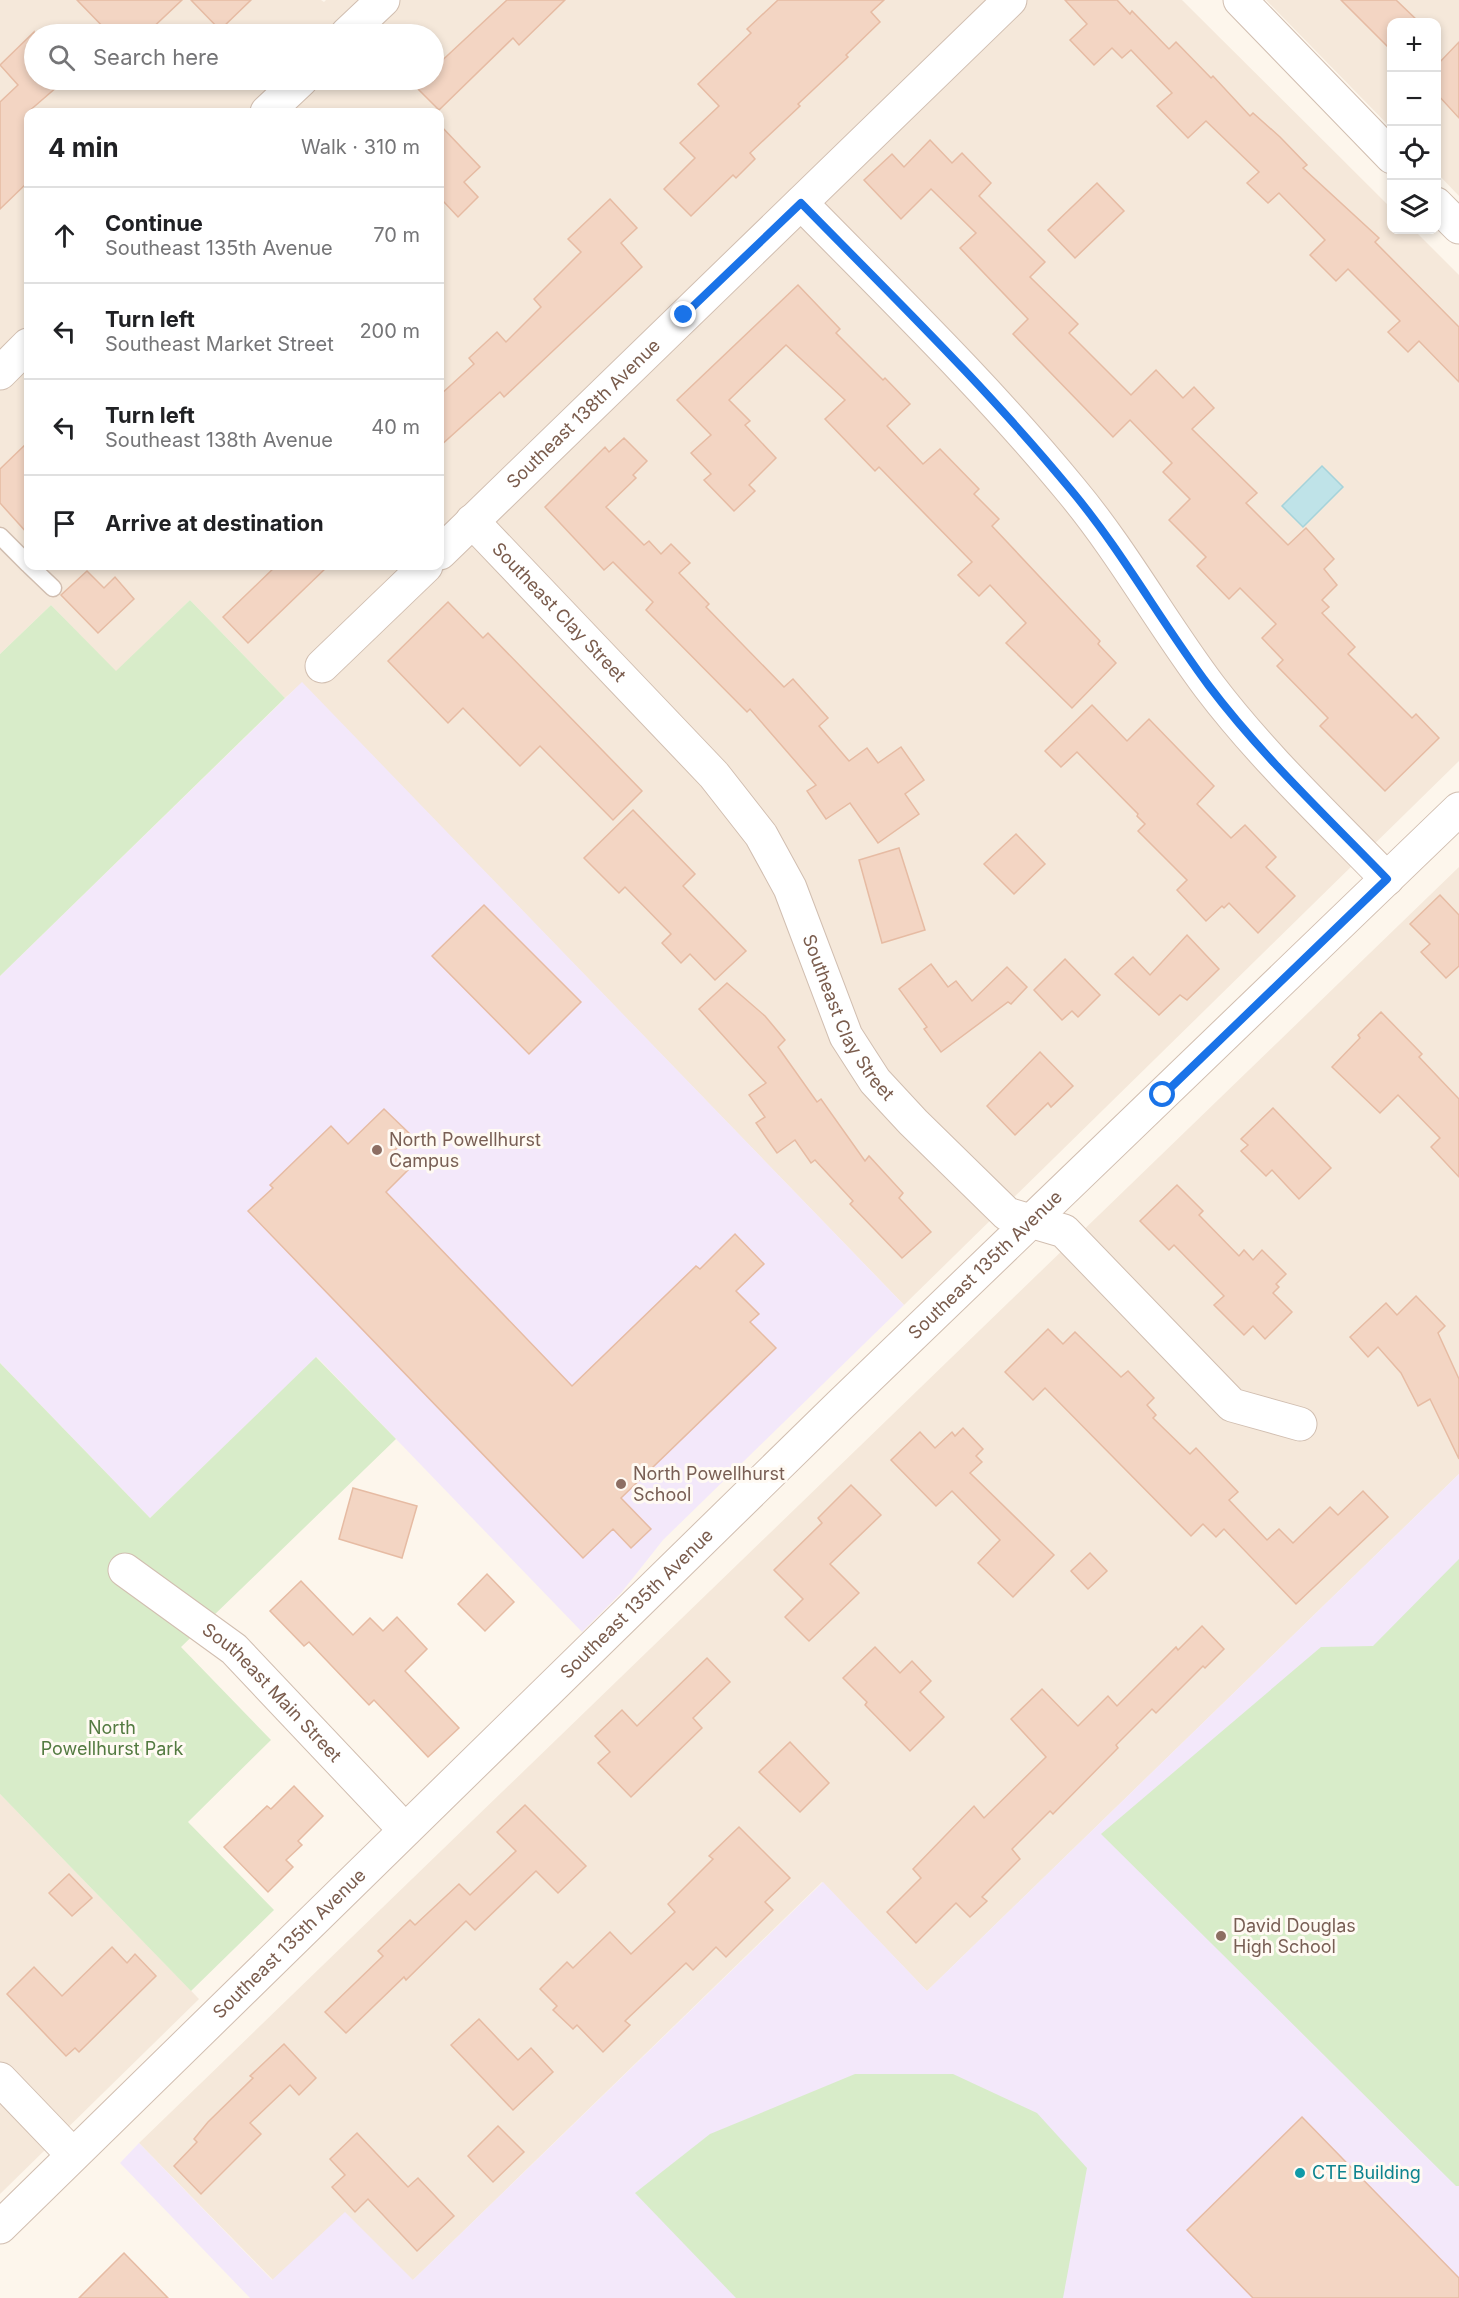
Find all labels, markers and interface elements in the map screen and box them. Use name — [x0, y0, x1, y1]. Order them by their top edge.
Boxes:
map controls — [1387, 18, 1441, 234]
button: + — [1387, 18, 1441, 72]
search box — [24, 24, 444, 90]
icon: search — [45, 41, 78, 74]
text: Search here — [93, 44, 219, 70]
button: − — [1387, 72, 1441, 126]
button: locate — [1387, 126, 1441, 180]
text: 4 min — [48, 132, 119, 163]
text: Walk · 310 m — [301, 135, 420, 159]
button: layers — [1387, 180, 1441, 234]
text: Continue — [105, 210, 203, 236]
icon: ahead — [48, 219, 81, 252]
text: 70 m — [373, 223, 420, 247]
text: Southeast 135th Avenue — [105, 236, 333, 260]
route end — [670, 301, 696, 327]
text: Turn left — [105, 306, 195, 332]
icon: left — [48, 315, 81, 348]
text: 200 m — [359, 319, 420, 343]
text: Southeast Market Street — [105, 332, 334, 356]
street label: Southeast 138th Avenue — [502, 334, 664, 492]
text: Turn left — [105, 402, 195, 428]
icon: left — [48, 411, 81, 444]
text: 40 m — [371, 415, 420, 439]
text: Southeast 138th Avenue — [105, 428, 333, 452]
icon: arrive — [48, 507, 81, 540]
text: Arrive at destination — [105, 510, 324, 536]
street label: Southeast Clay Street — [488, 538, 630, 686]
street label: Southeast Clay Street — [798, 931, 899, 1105]
route start — [1149, 1081, 1175, 1107]
place label: North Powellhurst Campus — [389, 1129, 541, 1171]
marker: North Powellhurst Campus — [370, 1143, 384, 1157]
street label: Southeast 135th Avenue — [904, 1186, 1066, 1343]
place label: North Powellhurst School — [633, 1463, 785, 1505]
marker: North Powellhurst School — [614, 1477, 628, 1491]
street label: Southeast 135th Avenue — [556, 1524, 717, 1683]
street label: Southeast Main Street — [198, 1619, 346, 1766]
park label: North Powellhurst Park — [41, 1717, 183, 1759]
street label: Southeast 135th Avenue — [208, 1864, 370, 2023]
place label: David Douglas High School — [1233, 1915, 1356, 1957]
marker: David Douglas High School — [1214, 1929, 1228, 1943]
place label: CTE Building — [1312, 2162, 1421, 2183]
marker: CTE Building — [1293, 2166, 1307, 2180]

